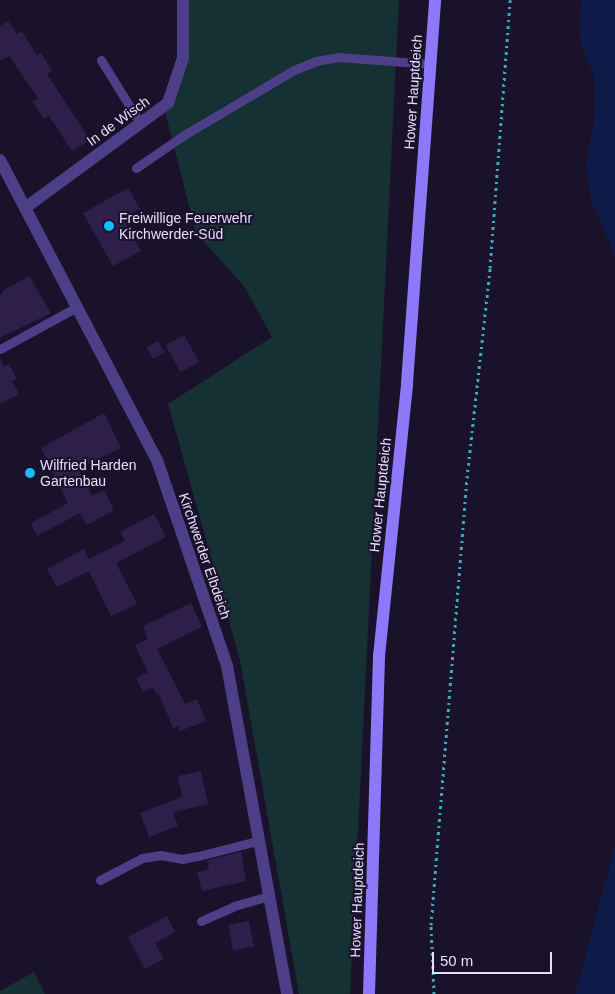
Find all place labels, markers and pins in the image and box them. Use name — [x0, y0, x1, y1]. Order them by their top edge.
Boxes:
place label: Freiwillige Feuerwehr Kirchwerder-Süd — [119, 210, 252, 242]
marker: Freiwillige Feuerwehr Kirchwerder-Süd — [103, 220, 115, 232]
place label: Wilfried Harden Gartenbau — [40, 457, 136, 490]
marker: Wilfried Harden Gartenbau — [24, 467, 36, 479]

